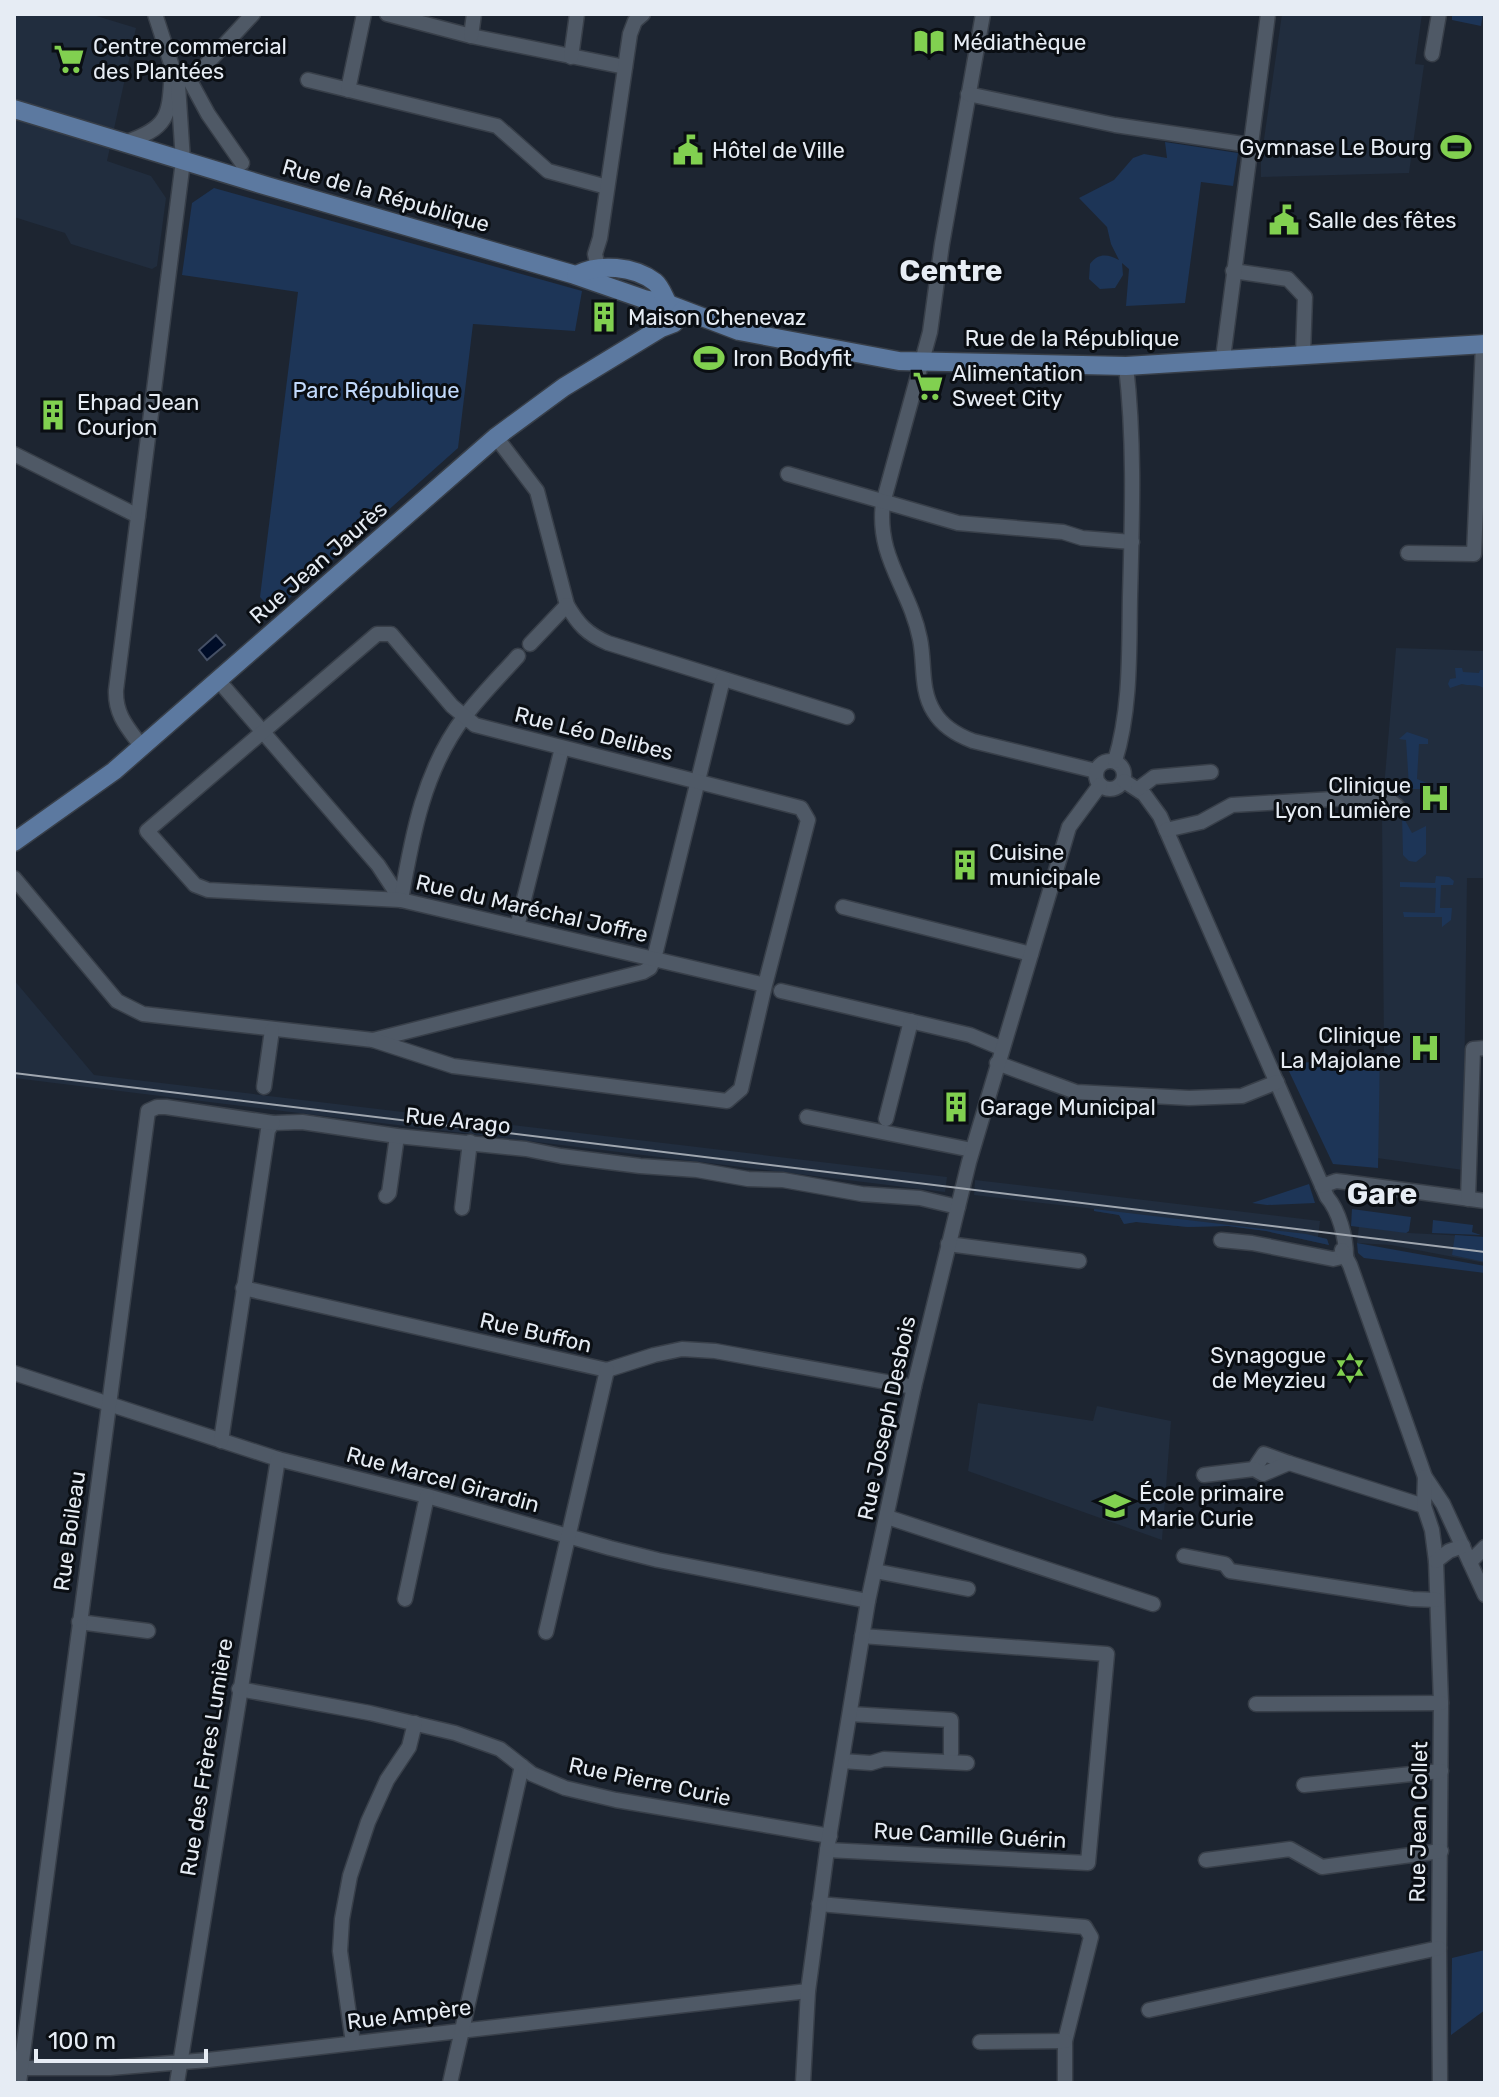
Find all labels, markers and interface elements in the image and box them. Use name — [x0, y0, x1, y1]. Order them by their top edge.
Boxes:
library icon: Médiathèque — [912, 25, 946, 59]
place label: Médiathèque — [953, 29, 1086, 56]
place label: Centre commercial des Plantées — [93, 33, 287, 85]
supermarket icon: Centre commercial des Plantées — [52, 42, 86, 76]
sports icon: Gymnase Le Bourg — [1439, 130, 1473, 164]
public building icon: Hôtel de Ville — [671, 133, 705, 167]
place label: Gymnase Le Bourg — [1239, 134, 1432, 161]
place label: Hôtel de Ville — [712, 137, 845, 164]
street label: Rue de la République — [279, 153, 493, 238]
public building icon: Salle des fêtes — [1267, 203, 1301, 237]
place label: Salle des fêtes — [1308, 207, 1456, 234]
district label: Centre — [899, 253, 1003, 289]
building icon: Maison Chenevaz — [587, 300, 621, 334]
place label: Maison Chenevaz — [628, 304, 806, 331]
street label: Rue de la République — [965, 325, 1179, 352]
sports icon: Iron Bodyfit — [692, 341, 726, 375]
place label: Iron Bodyfit — [733, 345, 852, 372]
place label: Alimentation Sweet City — [952, 360, 1083, 412]
supermarket icon: Alimentation Sweet City — [911, 369, 945, 403]
park label: Parc République — [292, 377, 460, 404]
place label: Ehpad Jean Courjon — [77, 389, 199, 441]
building icon: Ehpad Jean Courjon — [36, 398, 70, 432]
street label: Rue Jean Jaurès — [244, 495, 393, 629]
street label: Rue Léo Delibes — [512, 701, 676, 766]
place label: Clinique Lyon Lumière — [1275, 772, 1411, 824]
hospital icon: Clinique Lyon Lumière — [1418, 781, 1452, 815]
place label: Cuisine municipale — [989, 839, 1101, 891]
building icon: Cuisine municipale — [948, 848, 982, 882]
street label: Rue du Maréchal Joffre — [413, 869, 651, 948]
place label: Clinique La Majolane — [1280, 1022, 1401, 1074]
hospital icon: Clinique La Majolane — [1408, 1031, 1442, 1065]
building icon: Garage Municipal — [939, 1090, 973, 1124]
place label: Garage Municipal — [980, 1094, 1156, 1121]
street label: Rue Arago — [404, 1102, 512, 1139]
district label: Gare — [1347, 1176, 1417, 1212]
street label: Rue Buffon — [477, 1306, 595, 1358]
street label: Rue Joseph Desbois — [852, 1313, 921, 1523]
place label: Synagogue de Meyzieu — [1210, 1342, 1326, 1394]
synagogue icon: Synagogue de Meyzieu — [1333, 1351, 1367, 1385]
street label: Rue Marcel Girardin — [343, 1441, 542, 1518]
street label: Rue Boileau — [48, 1469, 91, 1593]
place label: École primaire Marie Curie — [1139, 1480, 1284, 1532]
school or university icon: École primaire Marie Curie — [1098, 1489, 1132, 1523]
street label: Rue des Frères Lumière — [174, 1636, 239, 1878]
street label: Rue Jean Collet — [1404, 1741, 1433, 1903]
street label: Rue Pierre Curie — [566, 1751, 734, 1812]
street label: Rue Camille Guérin — [873, 1817, 1067, 1854]
street label: Rue Ampère — [345, 1993, 473, 2036]
scale bar — [36, 2013, 206, 2063]
text: 100 m — [48, 2027, 116, 2055]

